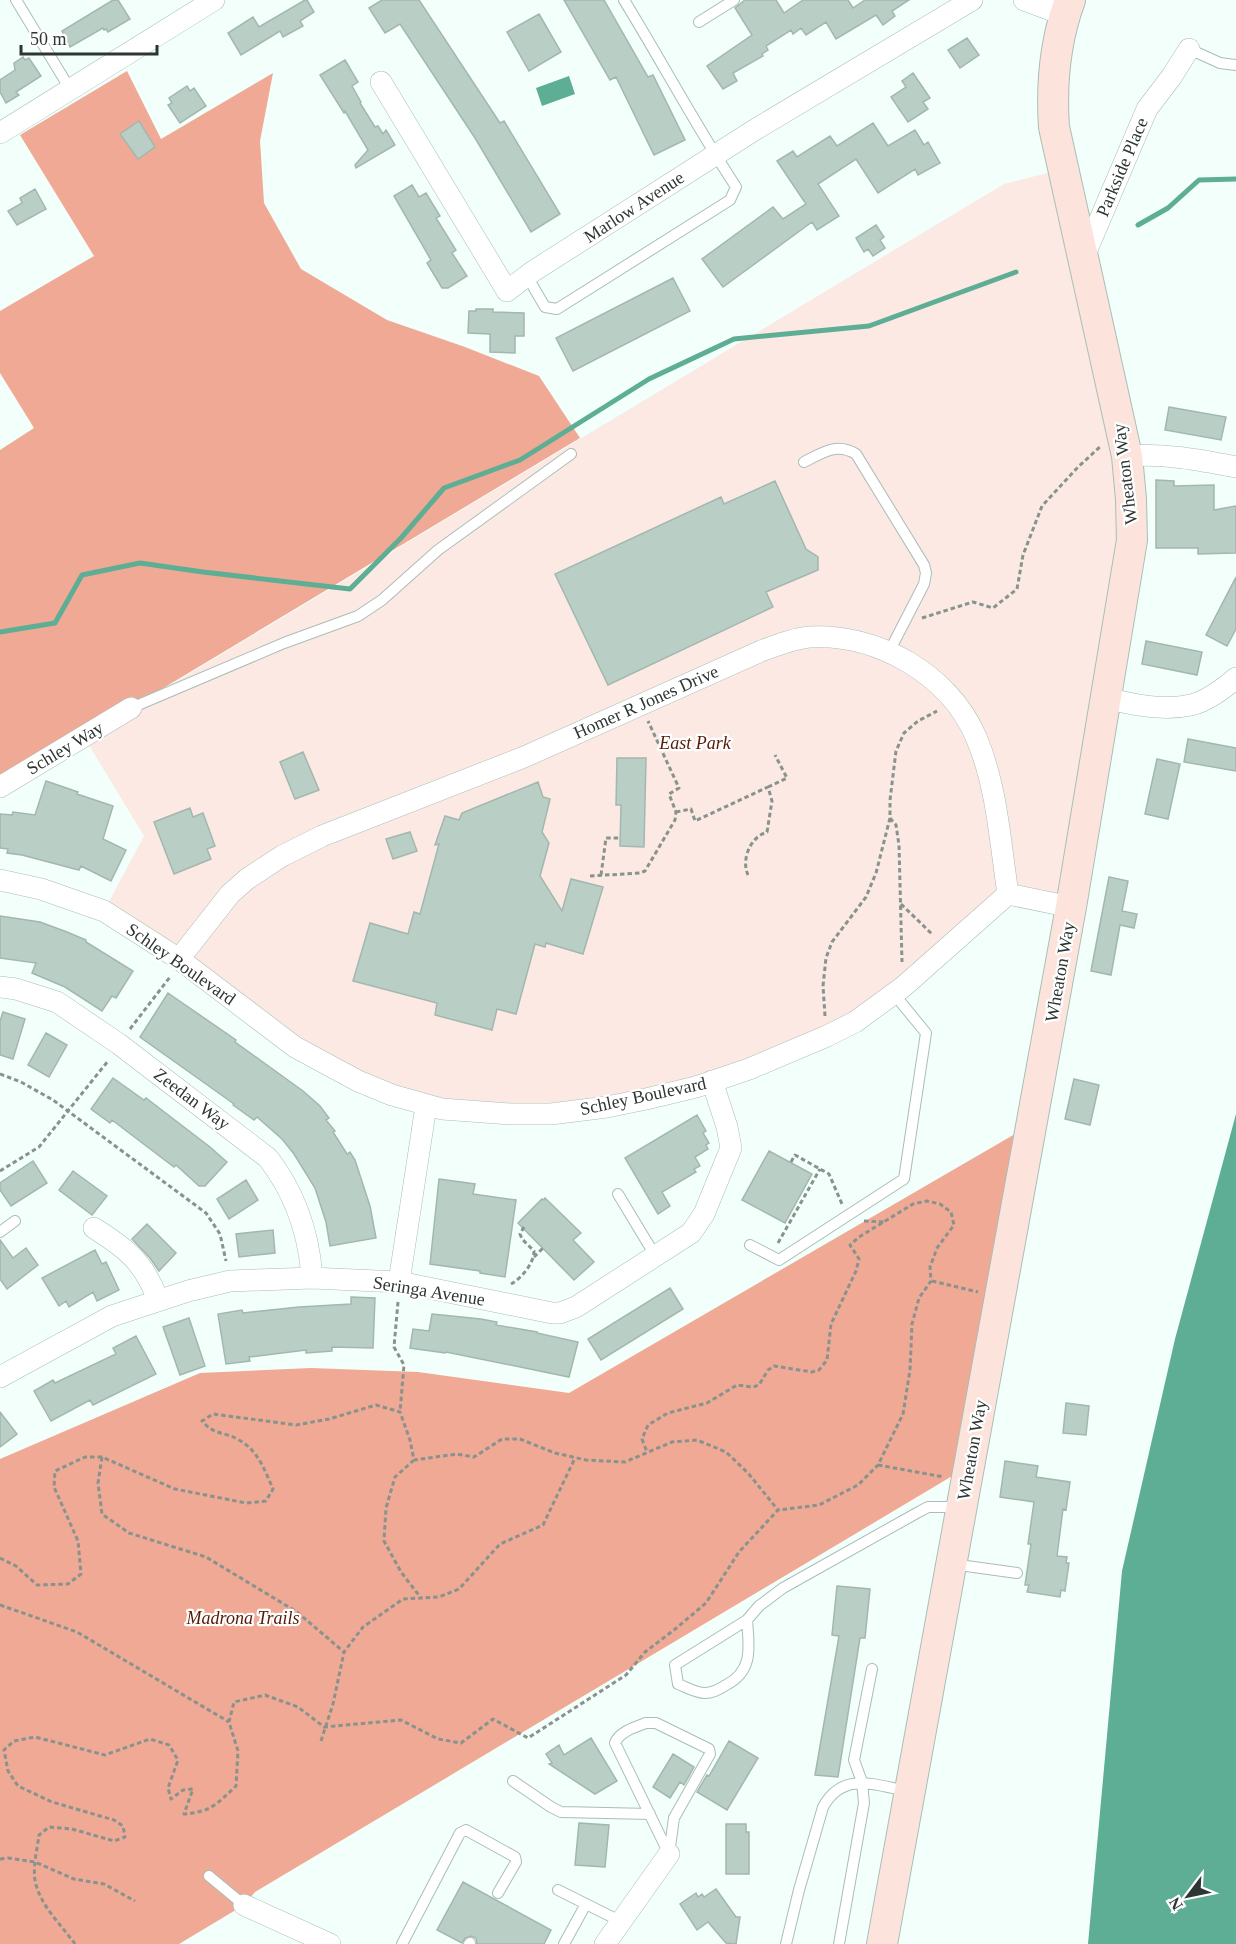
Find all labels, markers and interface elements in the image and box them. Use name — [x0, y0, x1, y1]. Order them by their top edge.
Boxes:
scale bar — [21, 18, 158, 56]
text: 50 m — [30, 29, 67, 49]
street label: Parkside Place — [1092, 115, 1152, 219]
street label: Marlow Avenue — [580, 167, 688, 247]
street label: Wheaton Way — [1109, 422, 1141, 526]
street label: Homer R Jones Drive — [570, 661, 722, 743]
street label: Schley Way — [23, 717, 107, 779]
park label: East Park — [658, 733, 732, 753]
street label: Schley Boulevard — [123, 919, 239, 1009]
street label: Wheaton Way — [1041, 920, 1079, 1024]
street label: Zeedan Way — [150, 1064, 234, 1134]
street label: Schley Boulevard — [578, 1073, 708, 1119]
street label: Seringa Avenue — [372, 1272, 486, 1310]
street label: Wheaton Way — [953, 1398, 991, 1502]
park label: Madrona Trails — [186, 1608, 299, 1628]
north arrow — [1158, 1866, 1218, 1926]
text: N — [1165, 1894, 1186, 1913]

